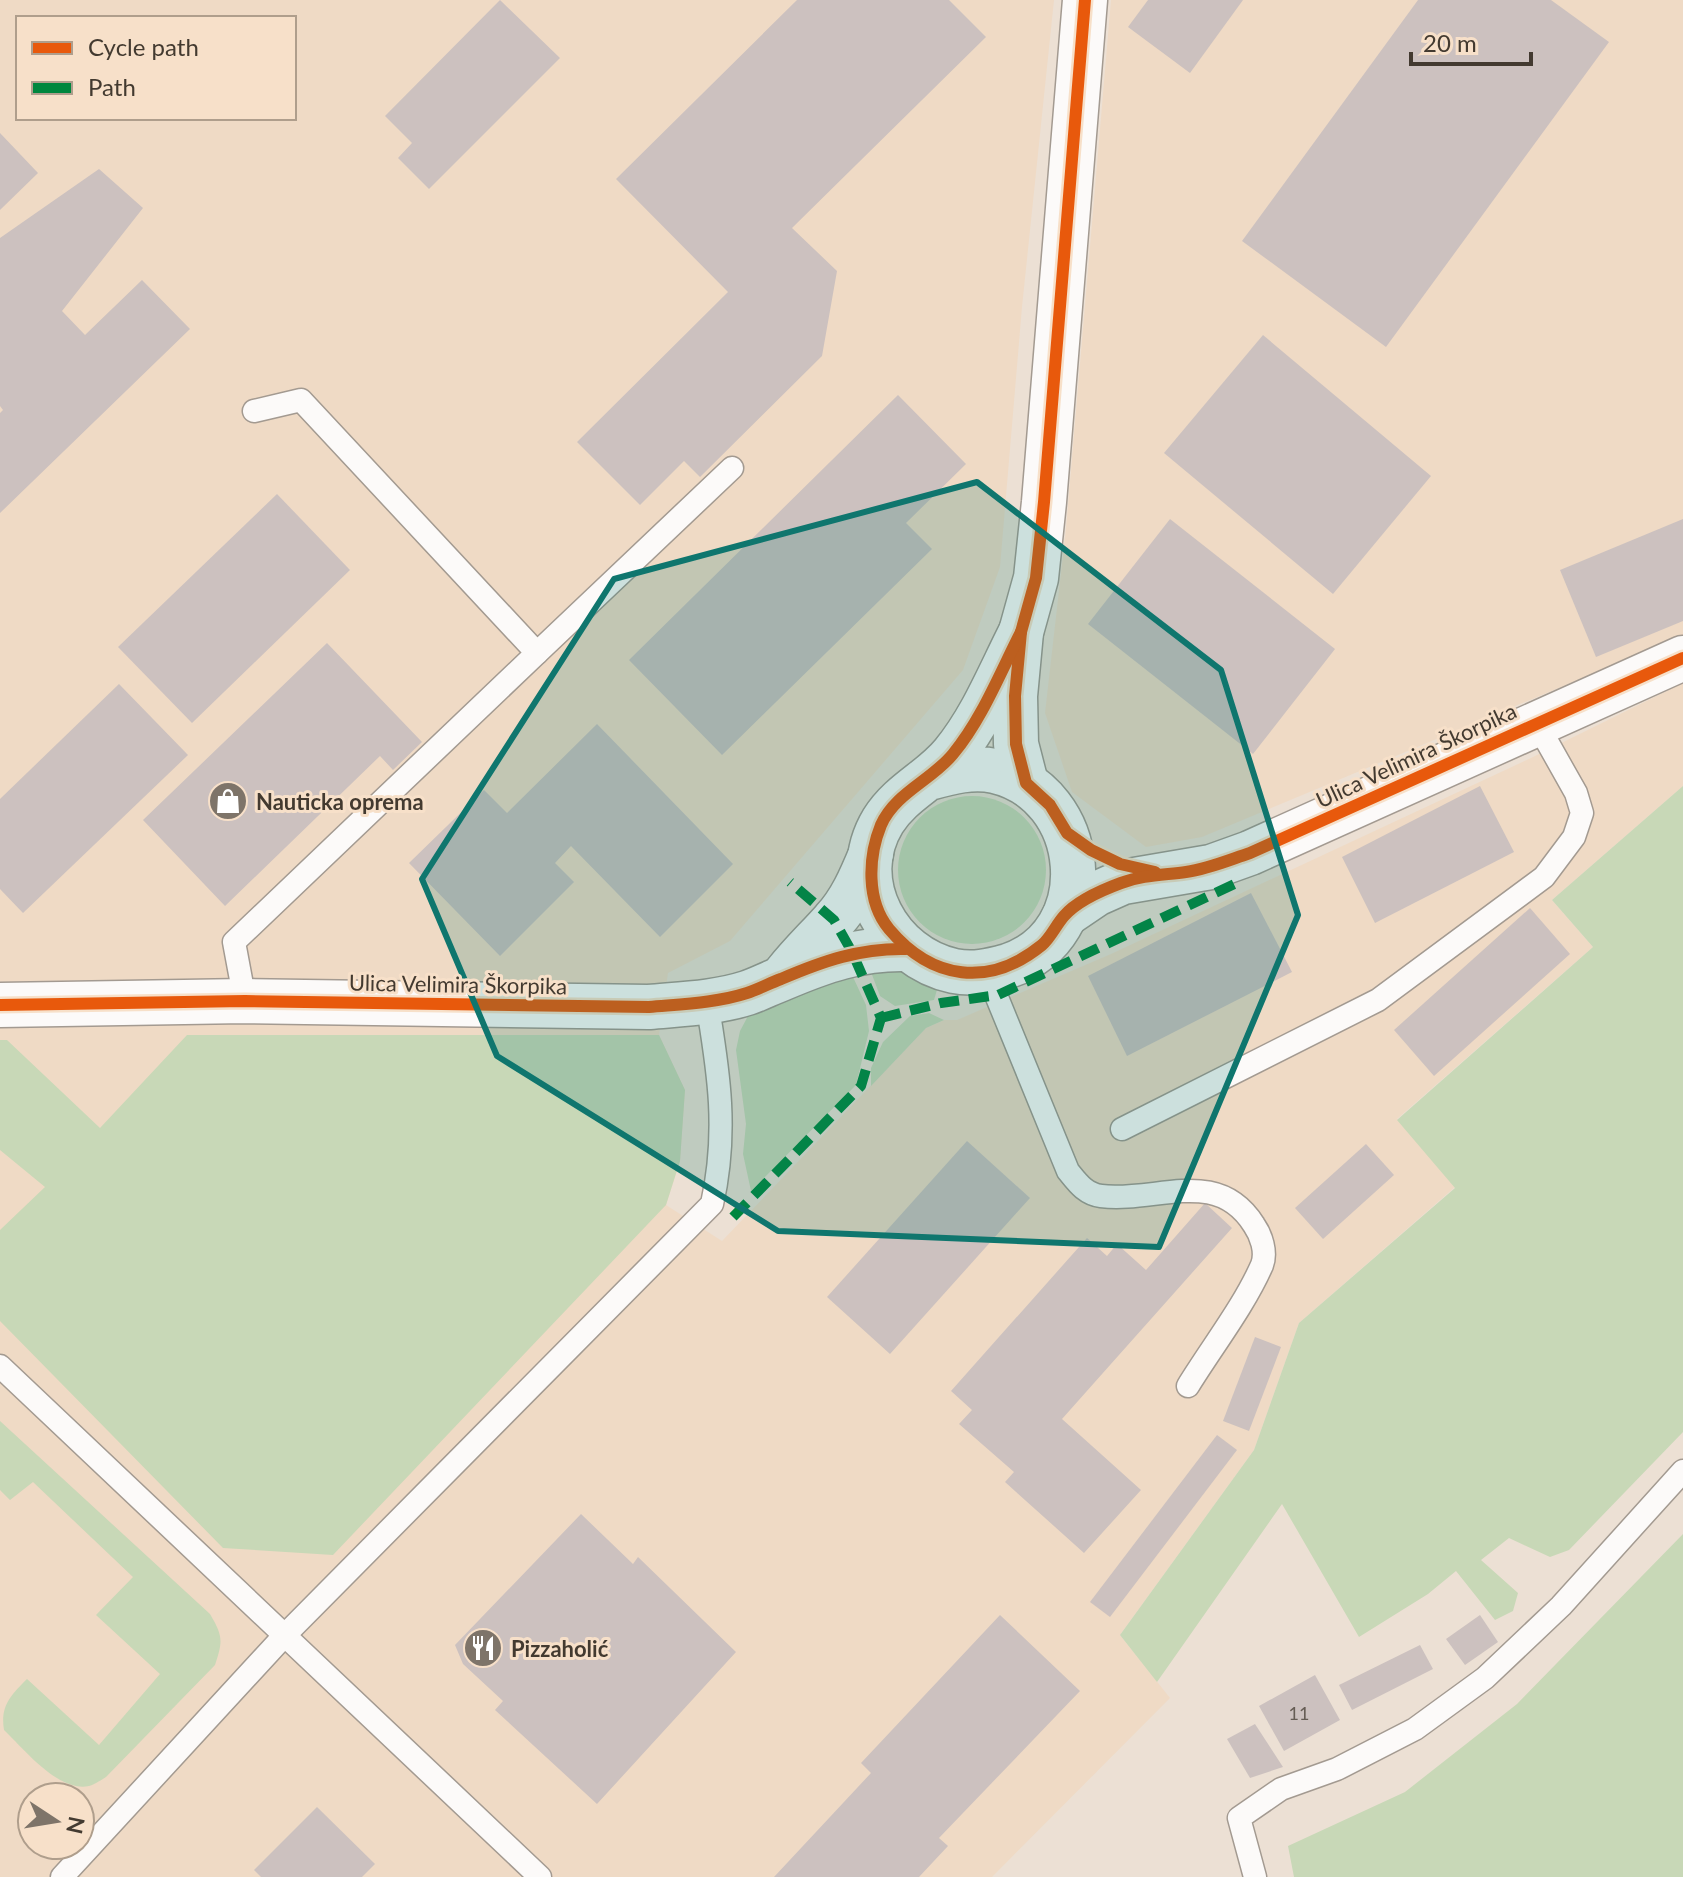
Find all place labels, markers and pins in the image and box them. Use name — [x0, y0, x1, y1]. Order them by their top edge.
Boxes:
shop icon: Nauticka oprema — [207, 780, 249, 822]
place label: Nauticka oprema — [256, 788, 424, 815]
restaurant icon: Pizzaholić — [462, 1627, 504, 1669]
place label: Pizzaholić — [511, 1635, 609, 1662]

